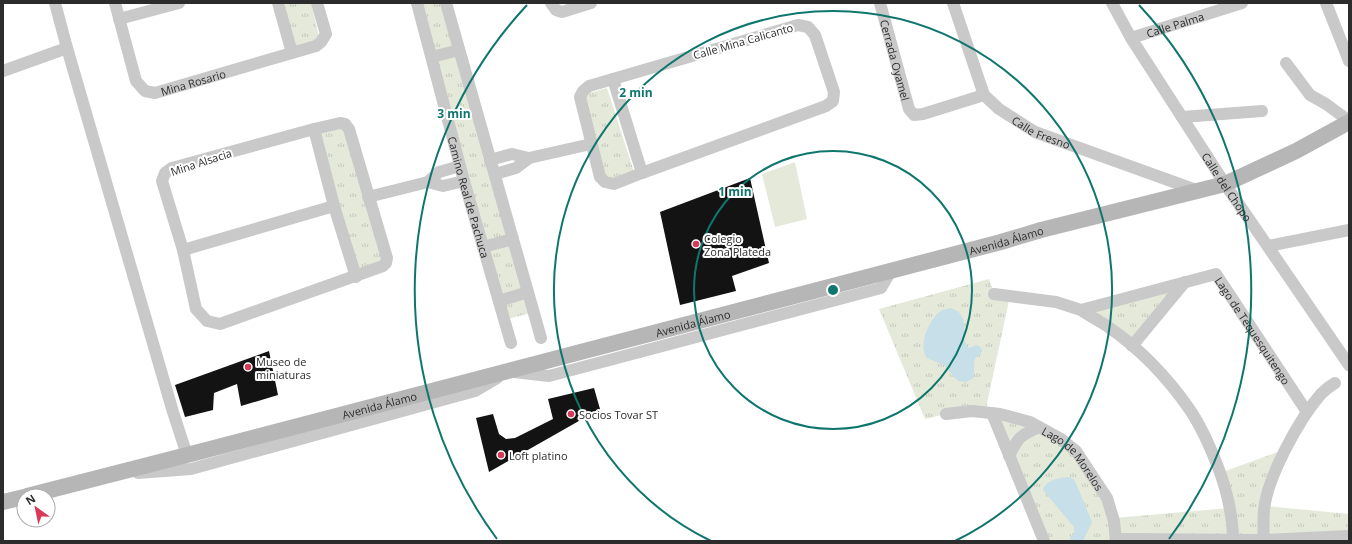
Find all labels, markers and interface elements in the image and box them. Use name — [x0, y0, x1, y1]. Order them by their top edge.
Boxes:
street label: Calle Palma — [1144, 8, 1206, 40]
street label: Cerrada Oyamel — [877, 18, 914, 102]
street label: Calle Mina Calicanto — [691, 19, 795, 62]
street label: Mina Rosario — [159, 65, 228, 99]
text: 2 min — [619, 84, 653, 101]
text: 3 min — [437, 105, 471, 122]
street label: Calle Fresno — [1009, 112, 1073, 152]
street label: Camino Real de Pachuca — [445, 135, 493, 260]
street label: Mina Alsacia — [168, 145, 234, 179]
street label: Calle del Chopo — [1199, 149, 1256, 224]
text: 1 min — [718, 183, 752, 200]
street label: Avenida Álamo — [967, 222, 1045, 258]
place label: Colegio Zona Plateda — [704, 231, 771, 259]
marker: Colegio Zona Plateda — [691, 239, 701, 249]
street label: Lago de Tequesquitengo — [1212, 274, 1294, 387]
centre of rings — [826, 283, 840, 297]
street label: Avenida Álamo — [654, 306, 732, 340]
place label: Museo de miniaturas — [256, 354, 311, 382]
marker: Museo de miniaturas — [243, 362, 253, 372]
street label: Avenida Álamo — [340, 388, 419, 422]
place label: Socios Tovar ST — [579, 407, 658, 422]
marker: Socios Tovar ST — [566, 409, 576, 419]
street label: Lago de Morelos — [1040, 423, 1107, 493]
place label: Loft platino — [509, 448, 568, 463]
marker: Loft platino — [496, 450, 506, 460]
north arrow — [16, 488, 56, 528]
text: N — [22, 490, 38, 508]

